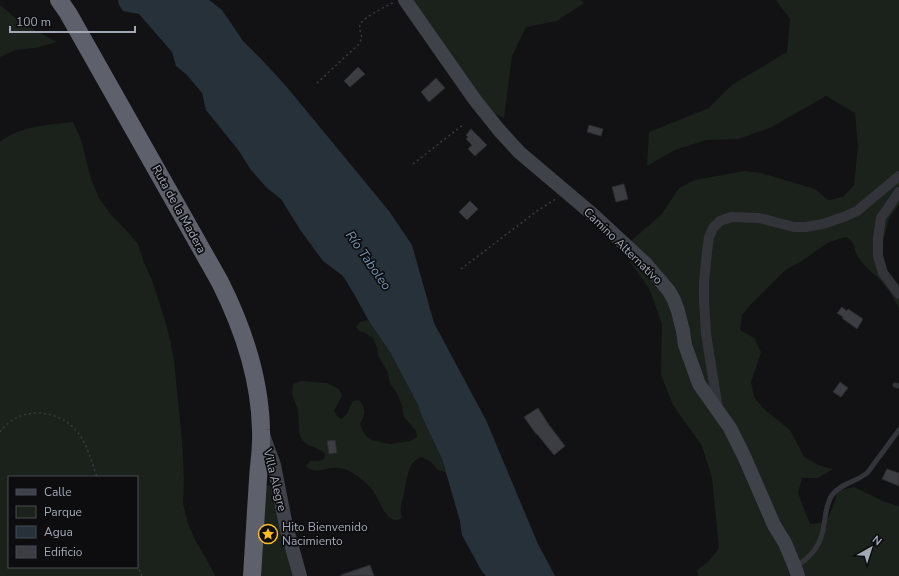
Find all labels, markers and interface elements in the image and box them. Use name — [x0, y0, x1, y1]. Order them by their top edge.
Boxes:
scale bar — [10, 8, 135, 34]
text: 100 m — [16, 14, 51, 30]
street label: Ruta de la Madera — [148, 162, 210, 256]
street label: Camino Alternativo — [580, 204, 666, 288]
water label: Río Taboleo — [341, 227, 395, 294]
street label: Villa Alegre — [259, 446, 290, 513]
legend — [8, 476, 138, 568]
text: Calle — [44, 484, 72, 500]
text: Parque — [44, 504, 82, 520]
place label: Hito Bienvenido Nacimiento — [282, 519, 368, 549]
place icon: Hito Bienvenido Nacimiento — [257, 523, 279, 545]
text: Agua — [44, 524, 73, 540]
north arrow — [851, 528, 891, 568]
text: N — [869, 532, 885, 549]
text: Edificio — [44, 544, 83, 560]

